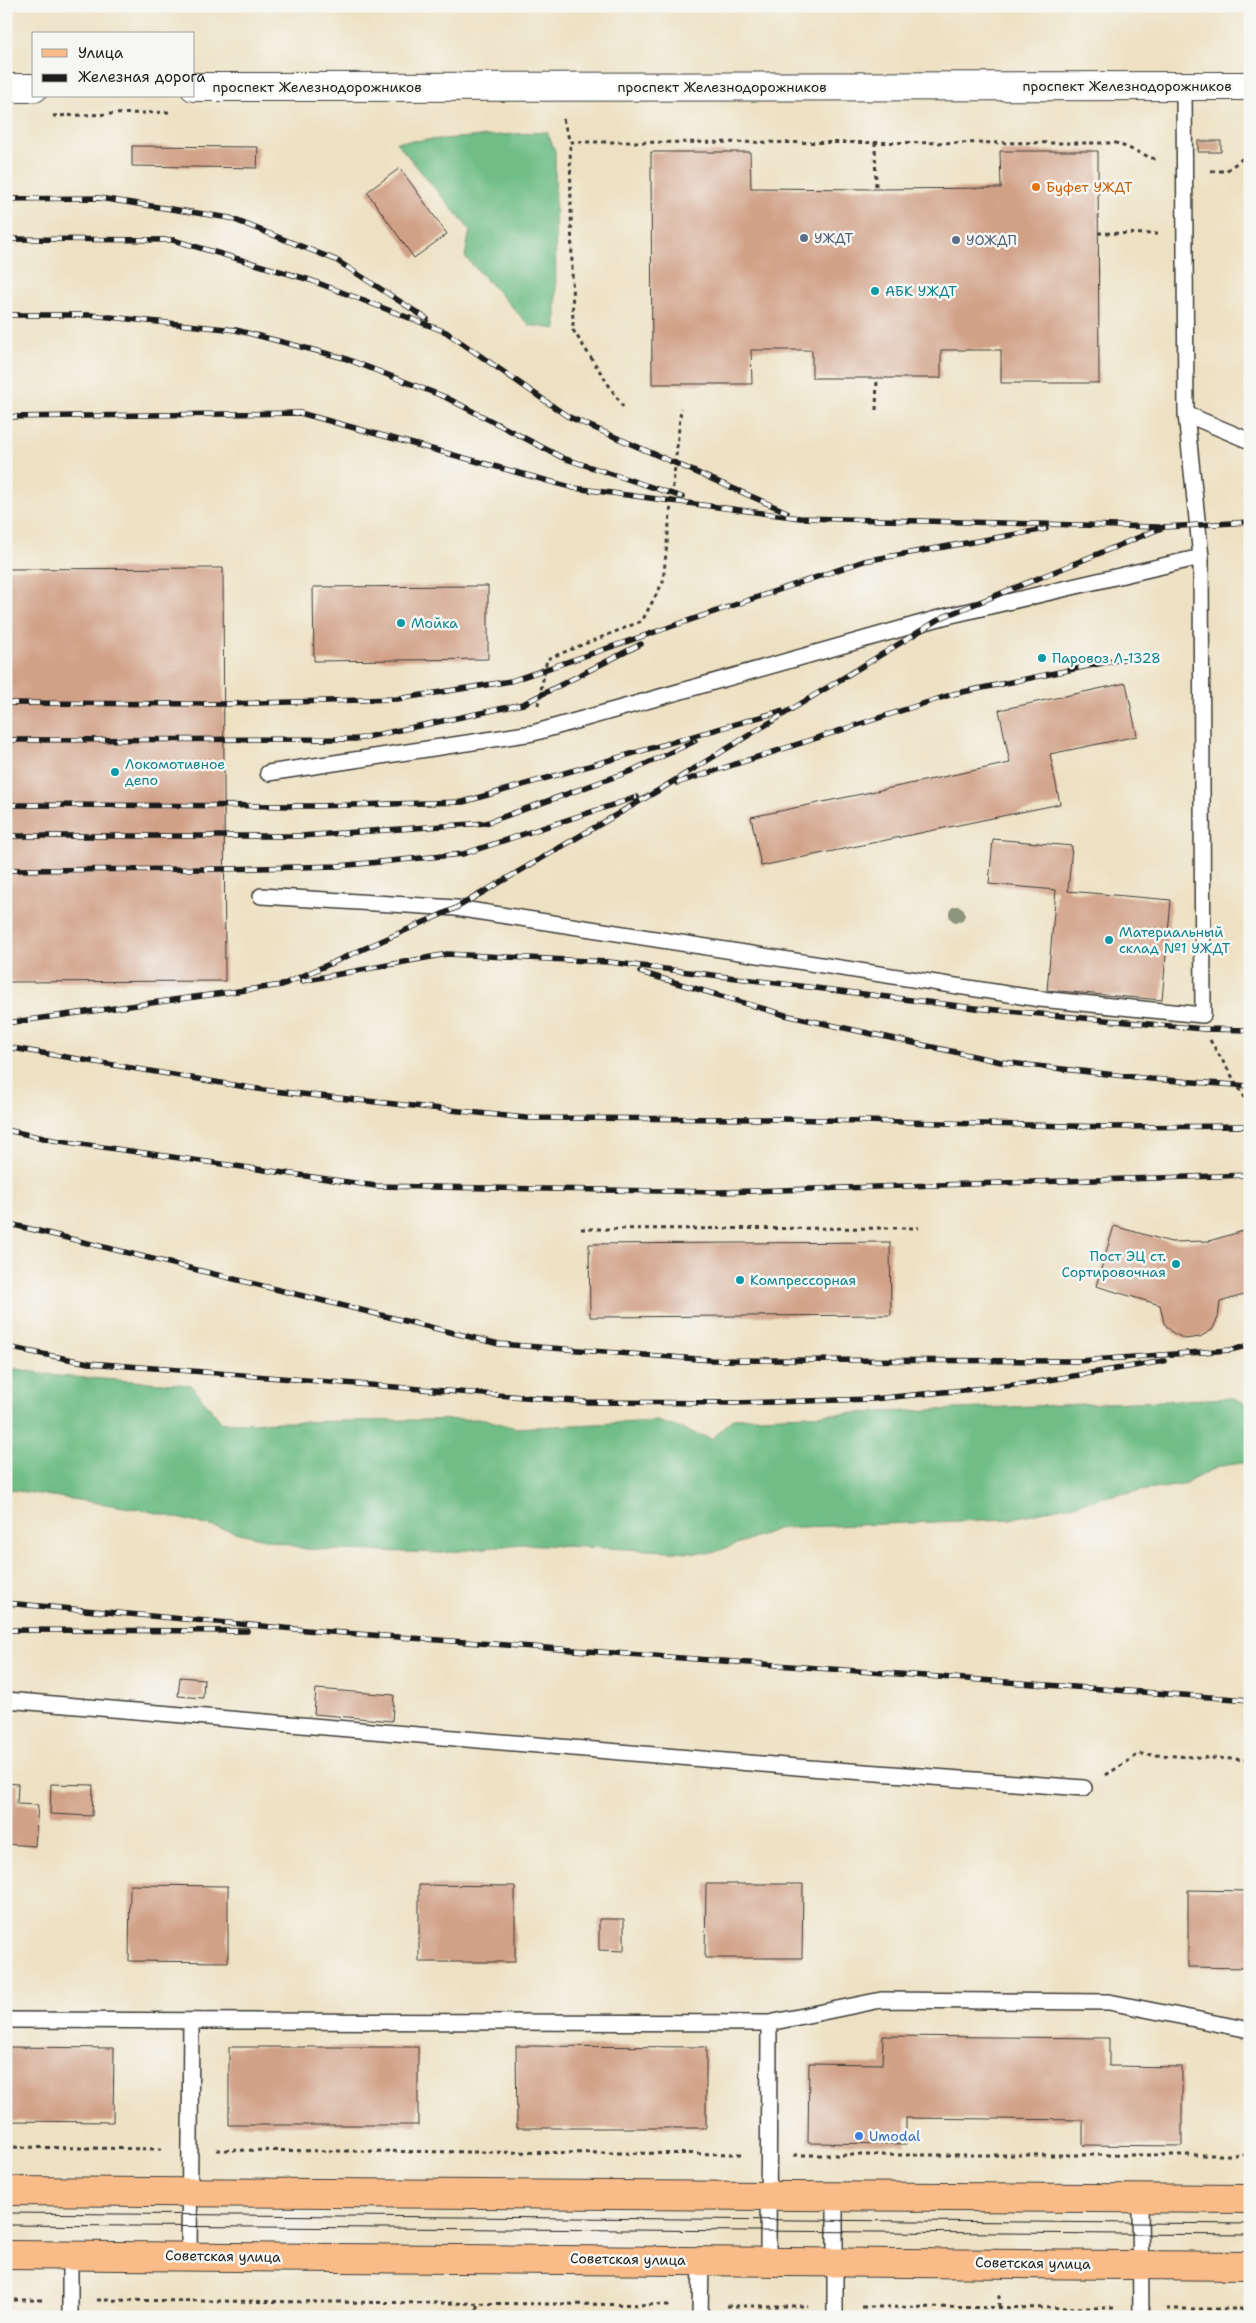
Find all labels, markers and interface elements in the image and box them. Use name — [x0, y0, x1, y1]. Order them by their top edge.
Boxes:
legend — [32, 32, 195, 98]
text: Улица — [78, 43, 124, 63]
text: Железная дорога — [78, 67, 206, 87]
street label: проспект Железнодорожников — [1022, 77, 1232, 95]
street label: проспект Железнодорожников — [212, 78, 422, 96]
street label: проспект Железнодорожников — [617, 78, 827, 96]
place label: Буфет УЖДТ — [1046, 178, 1133, 196]
marker: Буфет УЖДТ — [1030, 181, 1042, 193]
place label: УЖДТ — [814, 229, 854, 247]
place label: УОЖДП — [966, 231, 1017, 249]
marker: УЖДТ — [798, 232, 810, 244]
marker: УОЖДП — [950, 234, 962, 246]
place label: АБК УЖДТ — [885, 282, 957, 300]
marker: АБК УЖДТ — [869, 285, 881, 297]
place label: Мойка — [411, 614, 458, 632]
marker: Мойка — [395, 617, 407, 629]
place label: Паровоз Л-1328 — [1052, 649, 1161, 667]
marker: Паровоз Л-1328 — [1036, 652, 1048, 664]
place label: Локомотивное депо — [125, 755, 225, 789]
marker: Локомотивное депо — [109, 766, 121, 778]
place label: Материальный склад №1 УЖДТ — [1119, 923, 1231, 957]
marker: Материальный склад №1 УЖДТ — [1103, 934, 1115, 946]
place label: Пост ЭЦ ст. Сортировочная — [1062, 1247, 1166, 1281]
marker: Пост ЭЦ ст. Сортировочная — [1170, 1258, 1182, 1270]
place label: Компрессорная — [750, 1271, 856, 1289]
marker: Компрессорная — [734, 1274, 746, 1286]
place label: Umodal — [869, 2127, 921, 2145]
marker: Umodal — [853, 2130, 865, 2142]
street label: Советская улица — [165, 2246, 281, 2266]
street label: Советская улица — [570, 2249, 686, 2269]
street label: Советская улица — [975, 2253, 1091, 2273]

